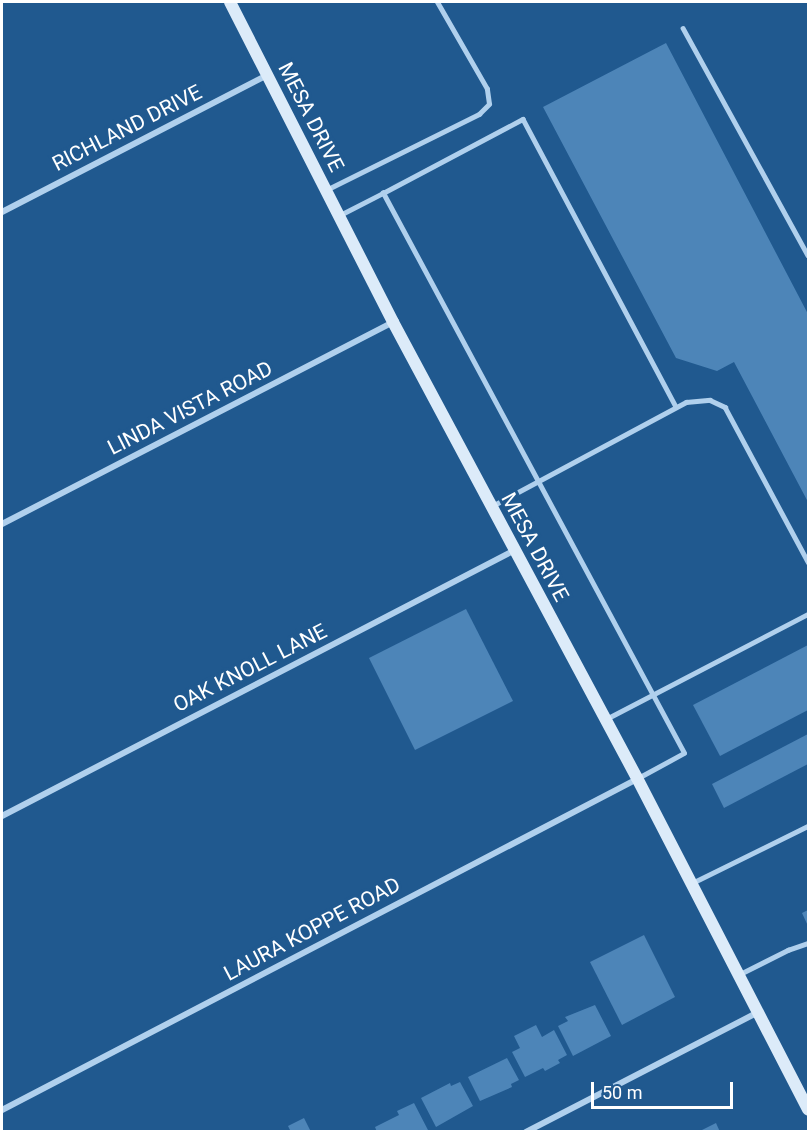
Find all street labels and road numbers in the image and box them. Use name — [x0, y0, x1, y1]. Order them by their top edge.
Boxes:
street label: MESA DRIVE — [273, 58, 349, 176]
street label: RICHLAND DRIVE — [48, 79, 206, 177]
street label: LINDA VISTA ROAD — [104, 356, 276, 460]
street label: MESA DRIVE — [496, 488, 574, 606]
street label: OAK KNOLL LANE — [169, 618, 331, 718]
street label: LAURA KOPPE ROAD — [220, 872, 404, 986]

